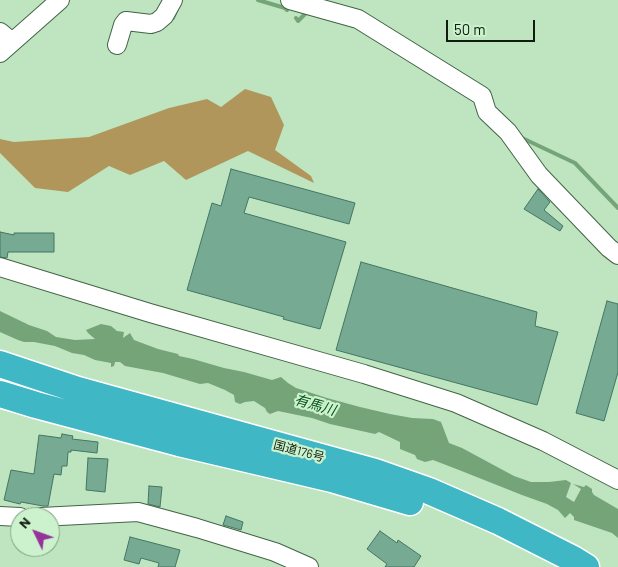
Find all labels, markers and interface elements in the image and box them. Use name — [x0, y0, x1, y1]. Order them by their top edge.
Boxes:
scale bar — [448, 10, 537, 42]
text: 50 m — [454, 20, 486, 38]
water label: 有馬川 — [292, 391, 338, 419]
street label: 国道176号 — [272, 437, 326, 465]
north arrow — [10, 507, 60, 557]
text: N — [15, 513, 34, 531]

